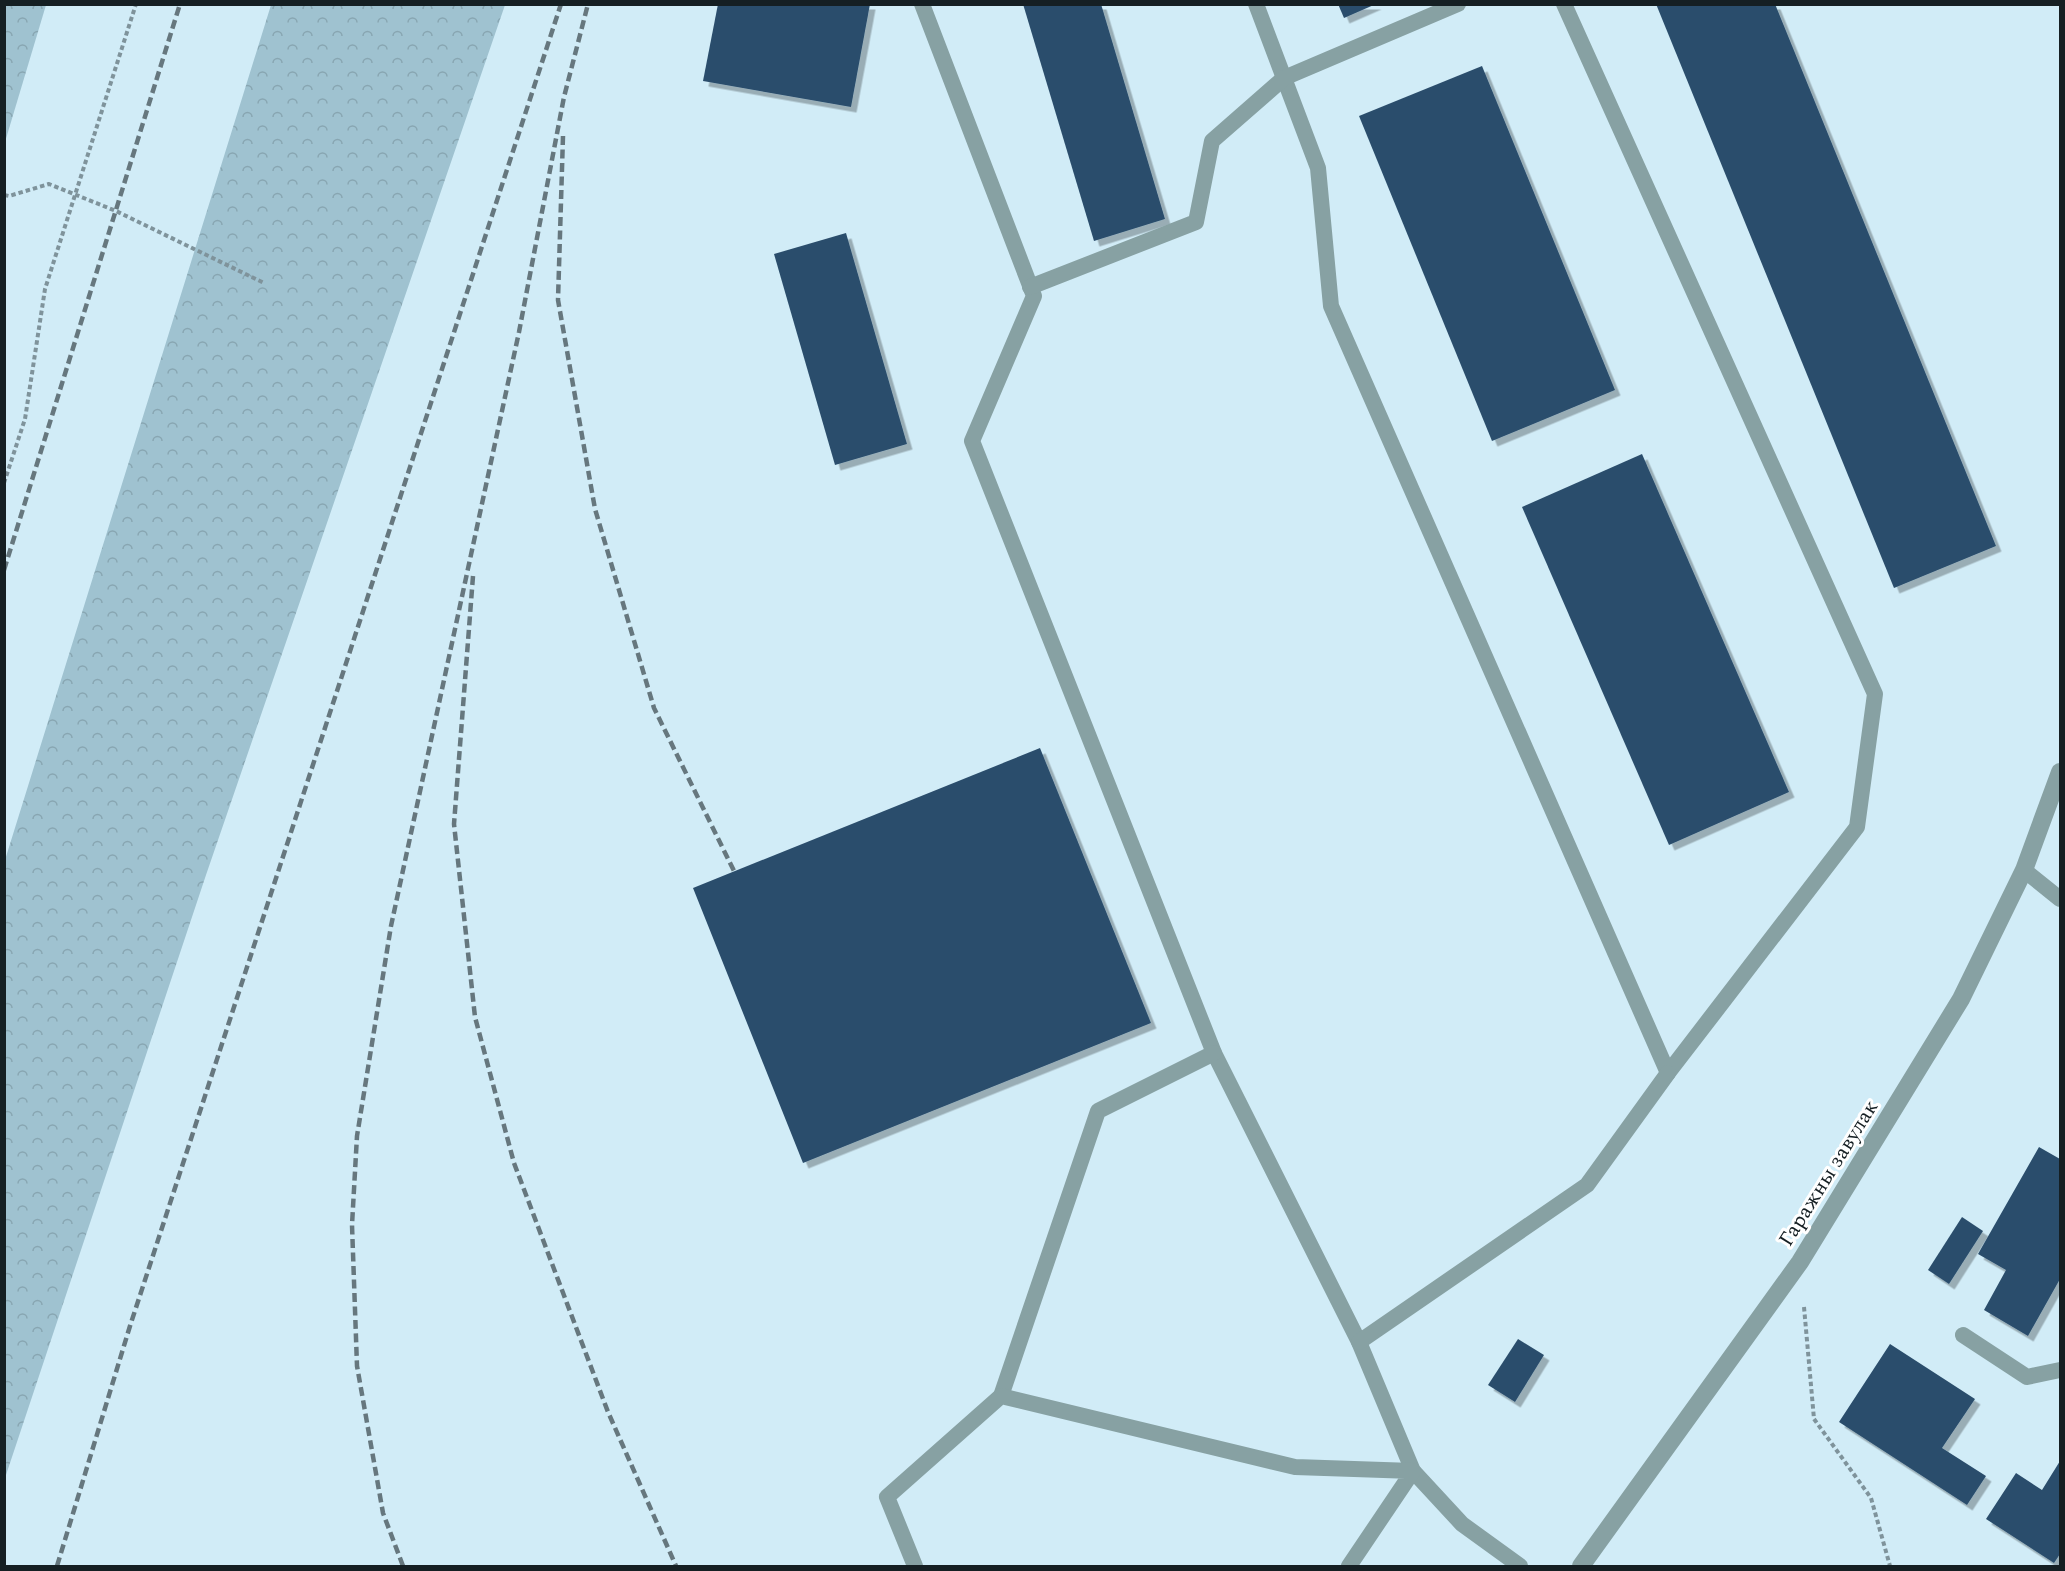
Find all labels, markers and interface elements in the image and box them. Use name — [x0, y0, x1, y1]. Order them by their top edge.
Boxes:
street label: Гаражны завулак — [1771, 1094, 1887, 1253]

